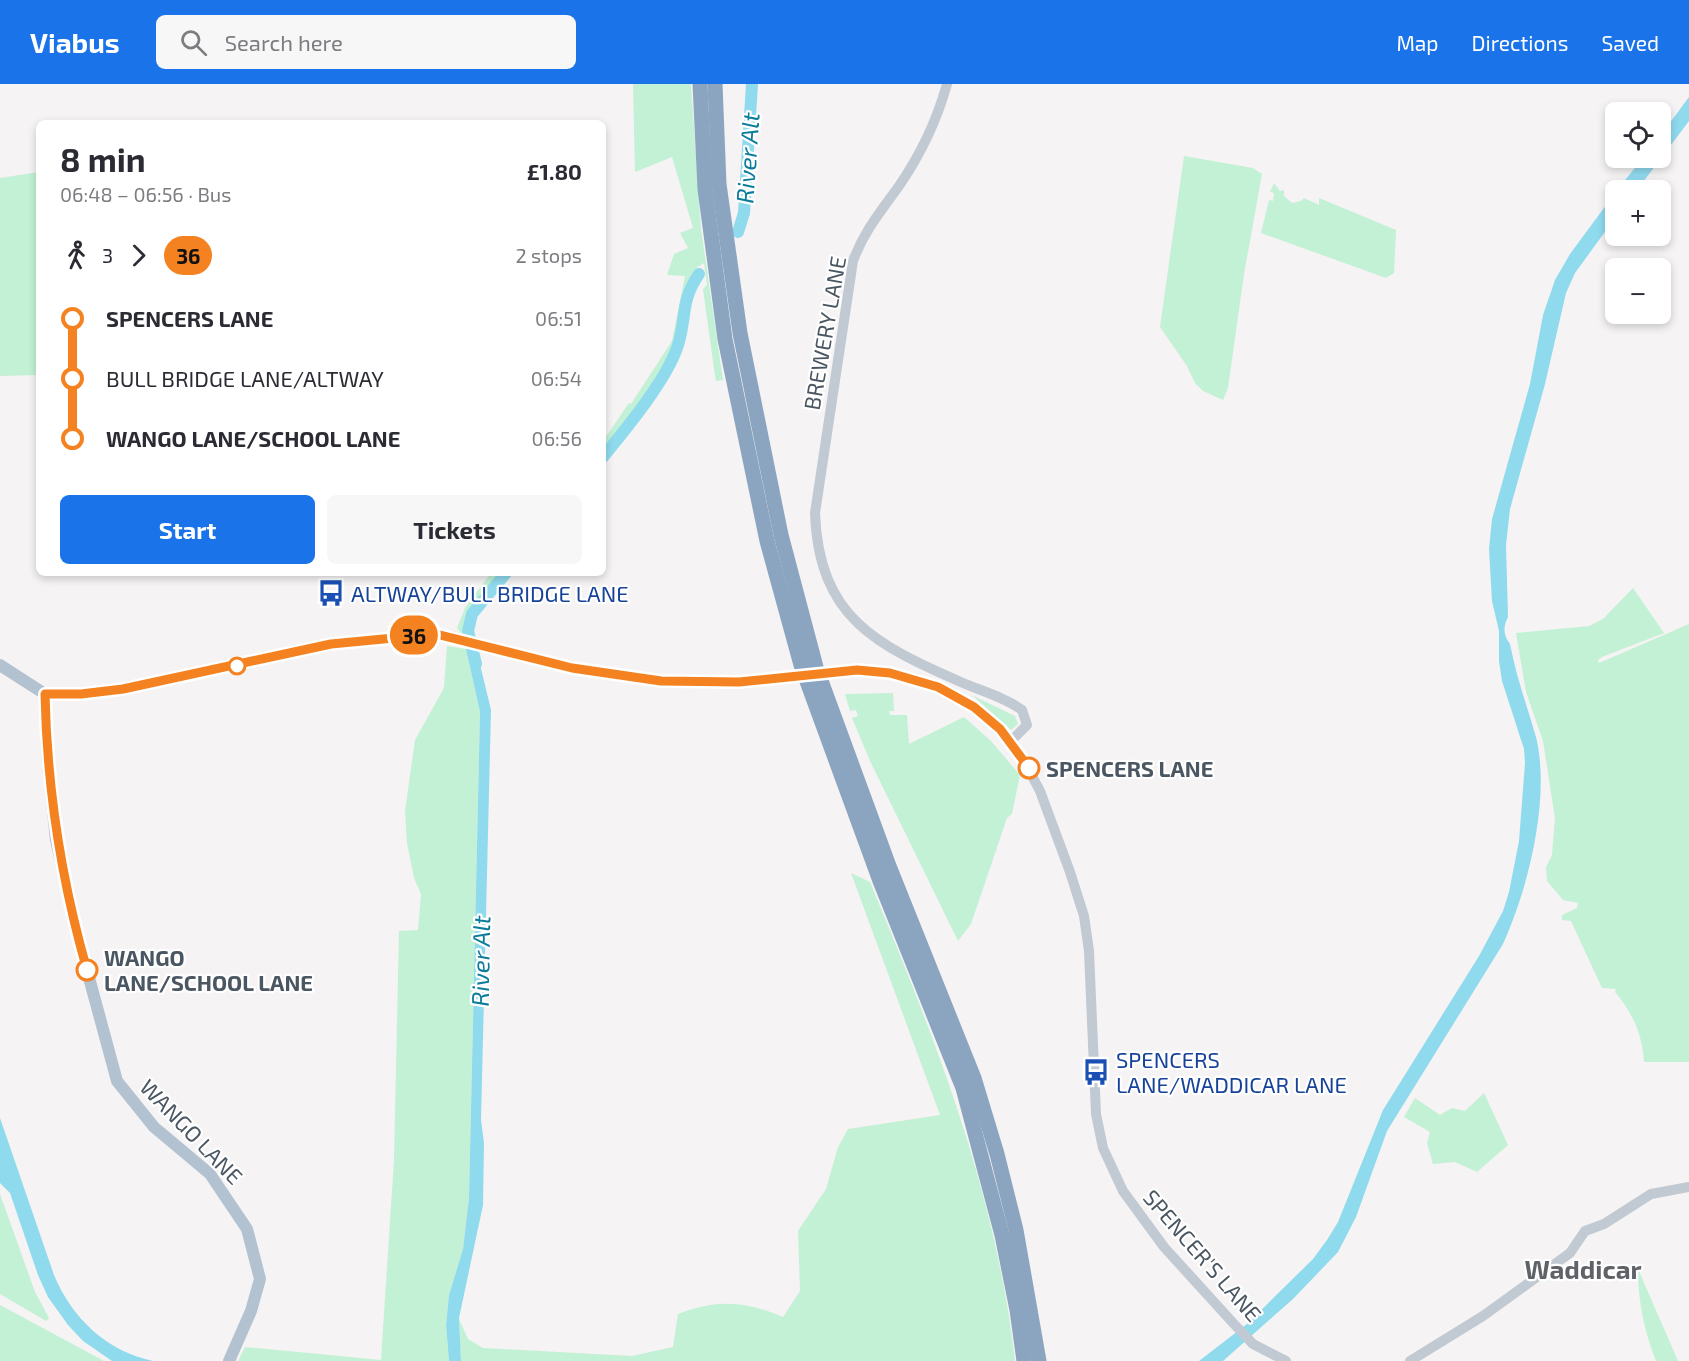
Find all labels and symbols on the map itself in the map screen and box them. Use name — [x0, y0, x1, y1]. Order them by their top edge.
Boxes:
water label: River Alt — [729, 111, 765, 204]
street label: BREWERY LANE — [798, 254, 850, 412]
bus stop icon: ALTWAY/BULL BRIDGE LANE — [316, 578, 346, 608]
place label: ALTWAY/BULL BRIDGE LANE — [351, 580, 629, 606]
line badge: 36 — [387, 616, 441, 654]
unlabelled marker — [228, 657, 246, 675]
place label: SPENCERS LANE — [1046, 755, 1213, 781]
marker: SPENCERS LANE — [1018, 757, 1040, 779]
water label: River Alt — [465, 914, 495, 1007]
place label: WANGO LANE/SCHOOL LANE — [104, 944, 313, 995]
marker: WANGO LANE/SCHOOL LANE — [76, 959, 98, 981]
place label: SPENCERS LANE/WADDICAR LANE — [1116, 1046, 1347, 1097]
bus stop icon: SPENCERS LANE/WADDICAR LANE — [1081, 1057, 1111, 1087]
street label: WANGO LANE — [135, 1073, 249, 1189]
street label: SPENCER'S LANE — [1139, 1184, 1267, 1326]
district label: Waddicar — [1524, 1253, 1642, 1284]

